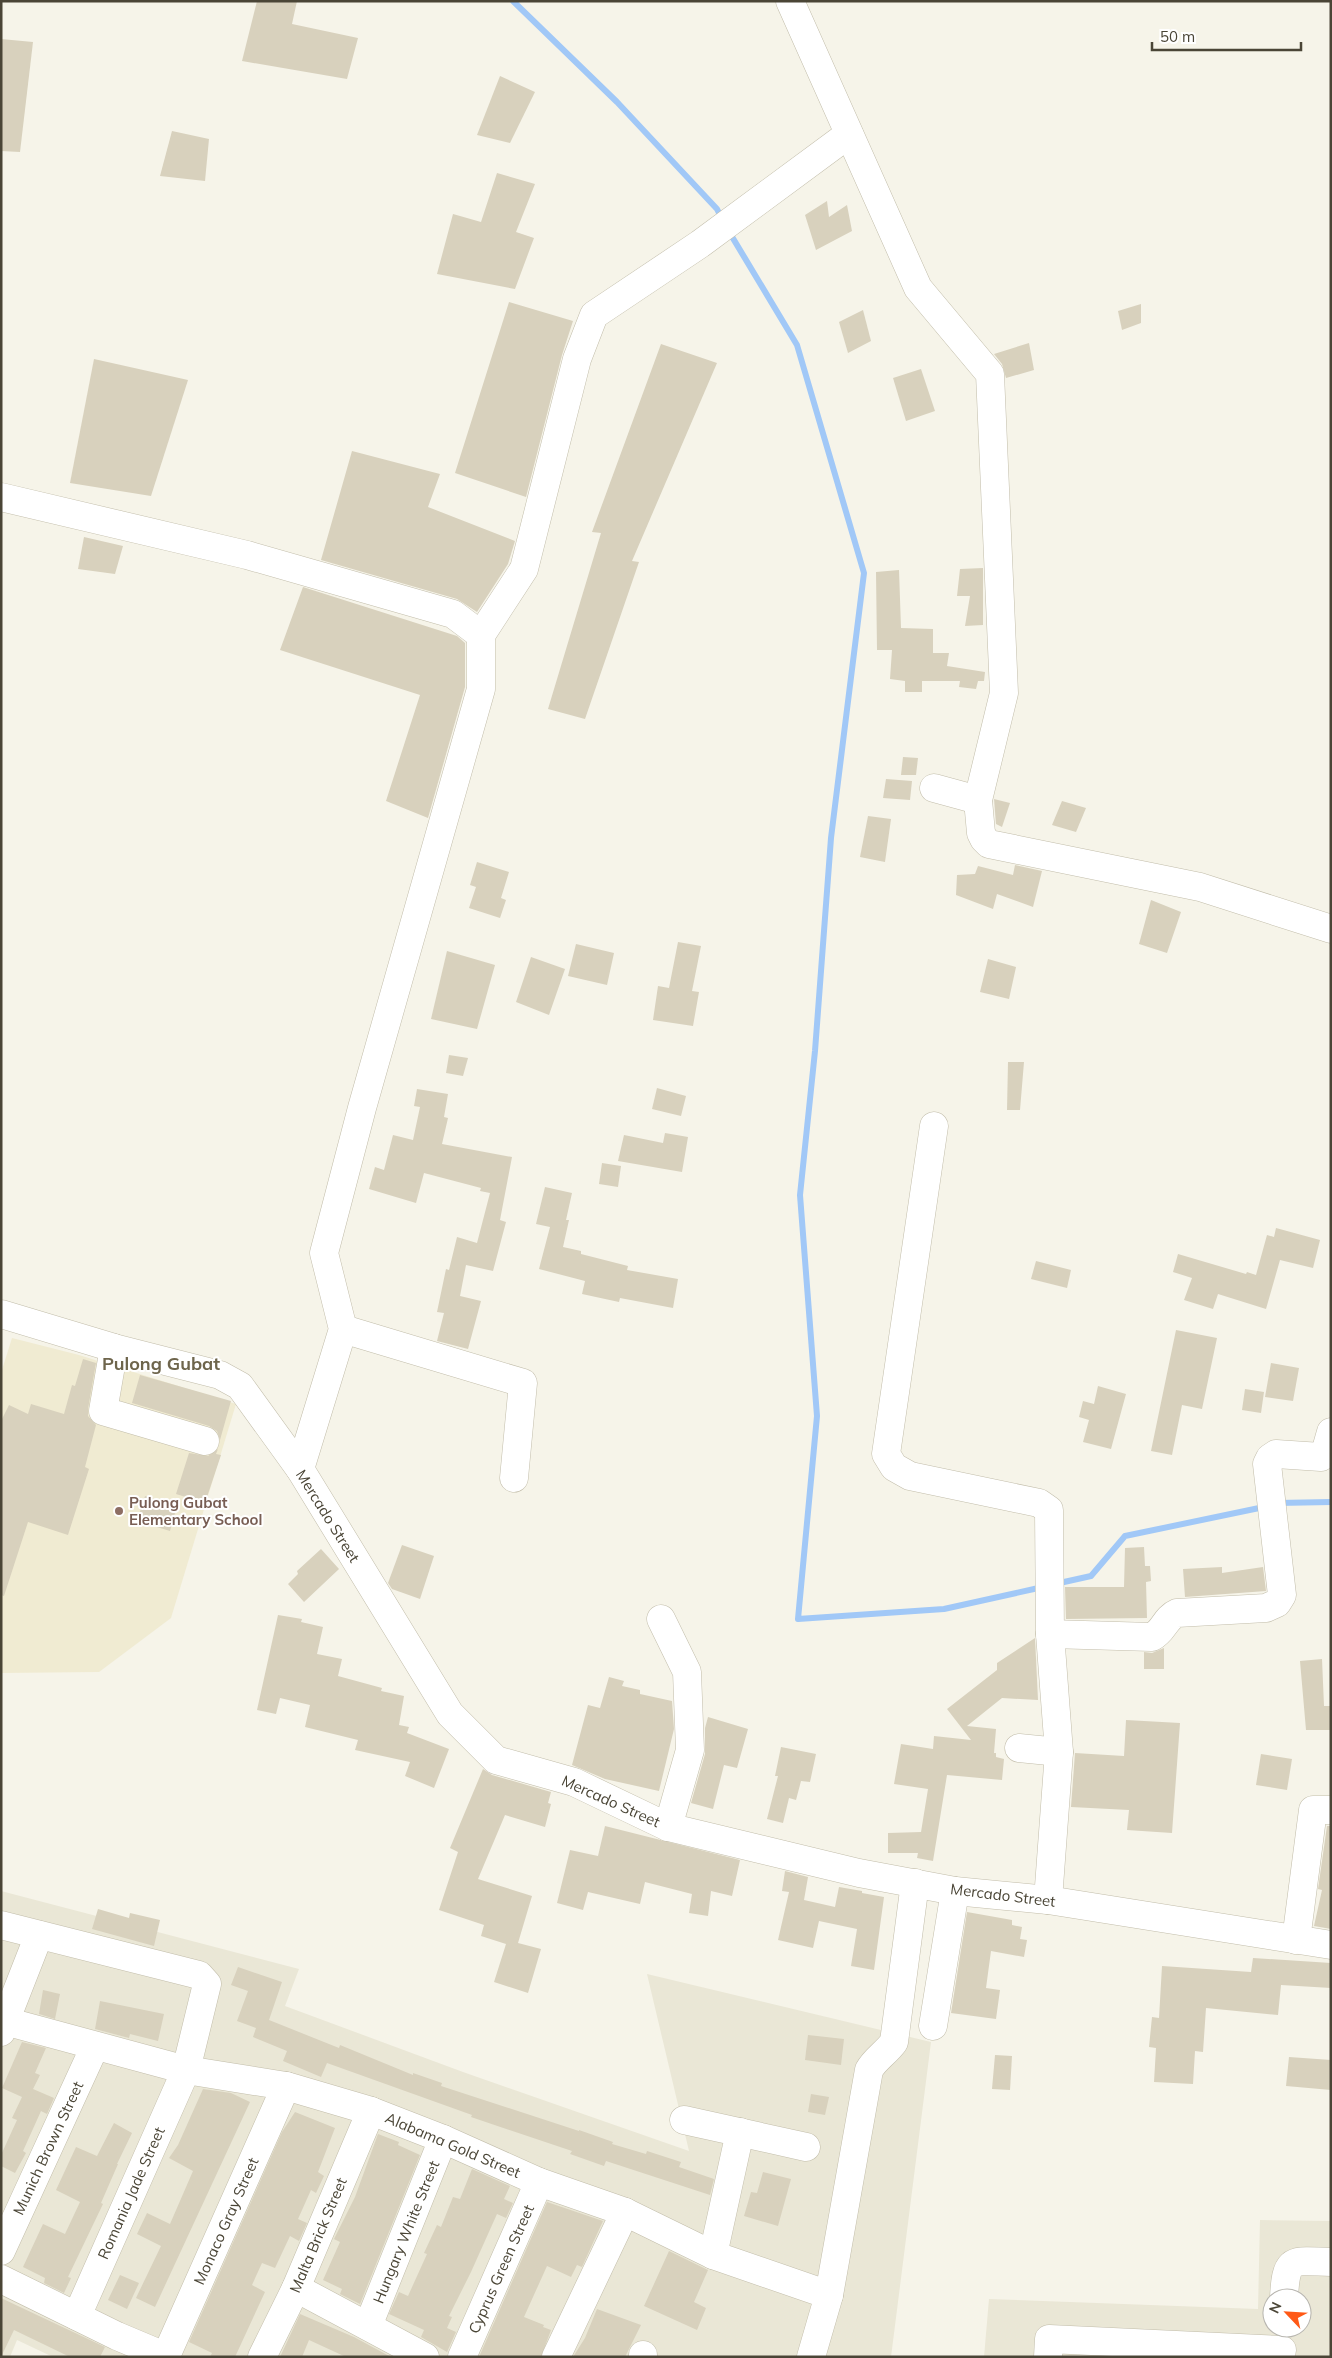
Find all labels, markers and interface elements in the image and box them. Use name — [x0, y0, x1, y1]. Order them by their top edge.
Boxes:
scale bar — [1152, 20, 1301, 52]
text: 50 m — [1160, 27, 1195, 46]
district label: Pulong Gubat — [102, 1352, 220, 1375]
street label: Mercado Street — [292, 1466, 364, 1566]
place label: Pulong Gubat Elementary School — [129, 1493, 262, 1529]
marker: Pulong Gubat Elementary School — [113, 1505, 125, 1517]
street label: Mercado Street — [559, 1771, 663, 1831]
street label: Mercado Street — [949, 1879, 1057, 1911]
street label: Munich Brown Street — [9, 2078, 87, 2218]
street label: Alabama Gold Street — [382, 2108, 524, 2182]
street label: Romania Jade Street — [93, 2124, 169, 2262]
street label: Monaco Gray Street — [189, 2154, 263, 2288]
street label: Hungary White Street — [369, 2158, 443, 2306]
street label: Malta Brick Street — [285, 2175, 351, 2295]
street label: Cyprus Green Street — [464, 2202, 538, 2336]
north arrow — [1262, 2288, 1312, 2338]
text: N — [1265, 2299, 1286, 2316]

